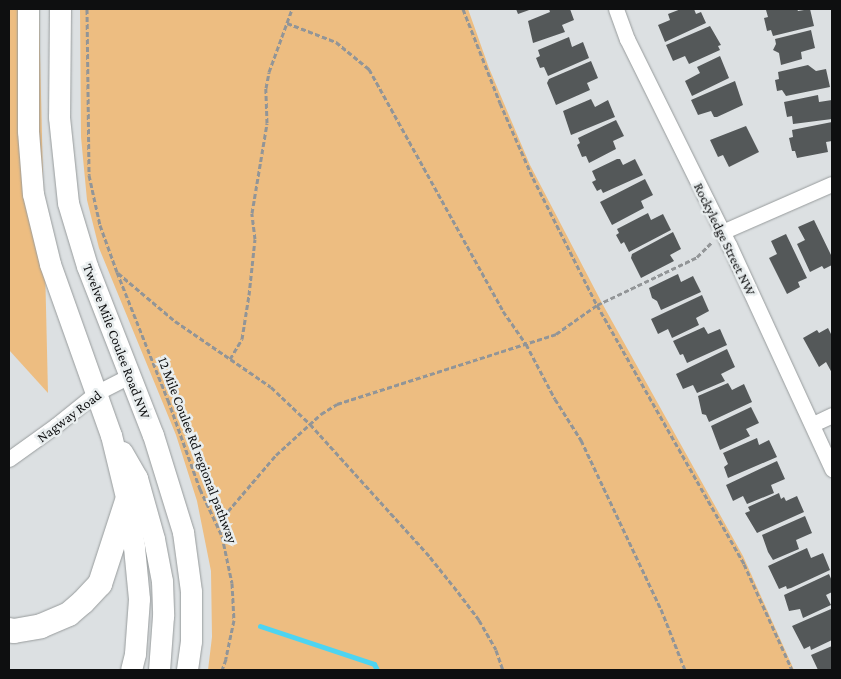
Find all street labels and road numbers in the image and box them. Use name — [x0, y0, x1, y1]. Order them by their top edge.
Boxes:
street label: Rockyledge Street NW — [690, 180, 760, 298]
street label: Twelve Mile Coulee Road NW — [80, 261, 154, 421]
street label: 12 Mile Coulee Rd regional pathway — [155, 355, 241, 545]
street label: Nagway Road — [33, 386, 105, 446]

